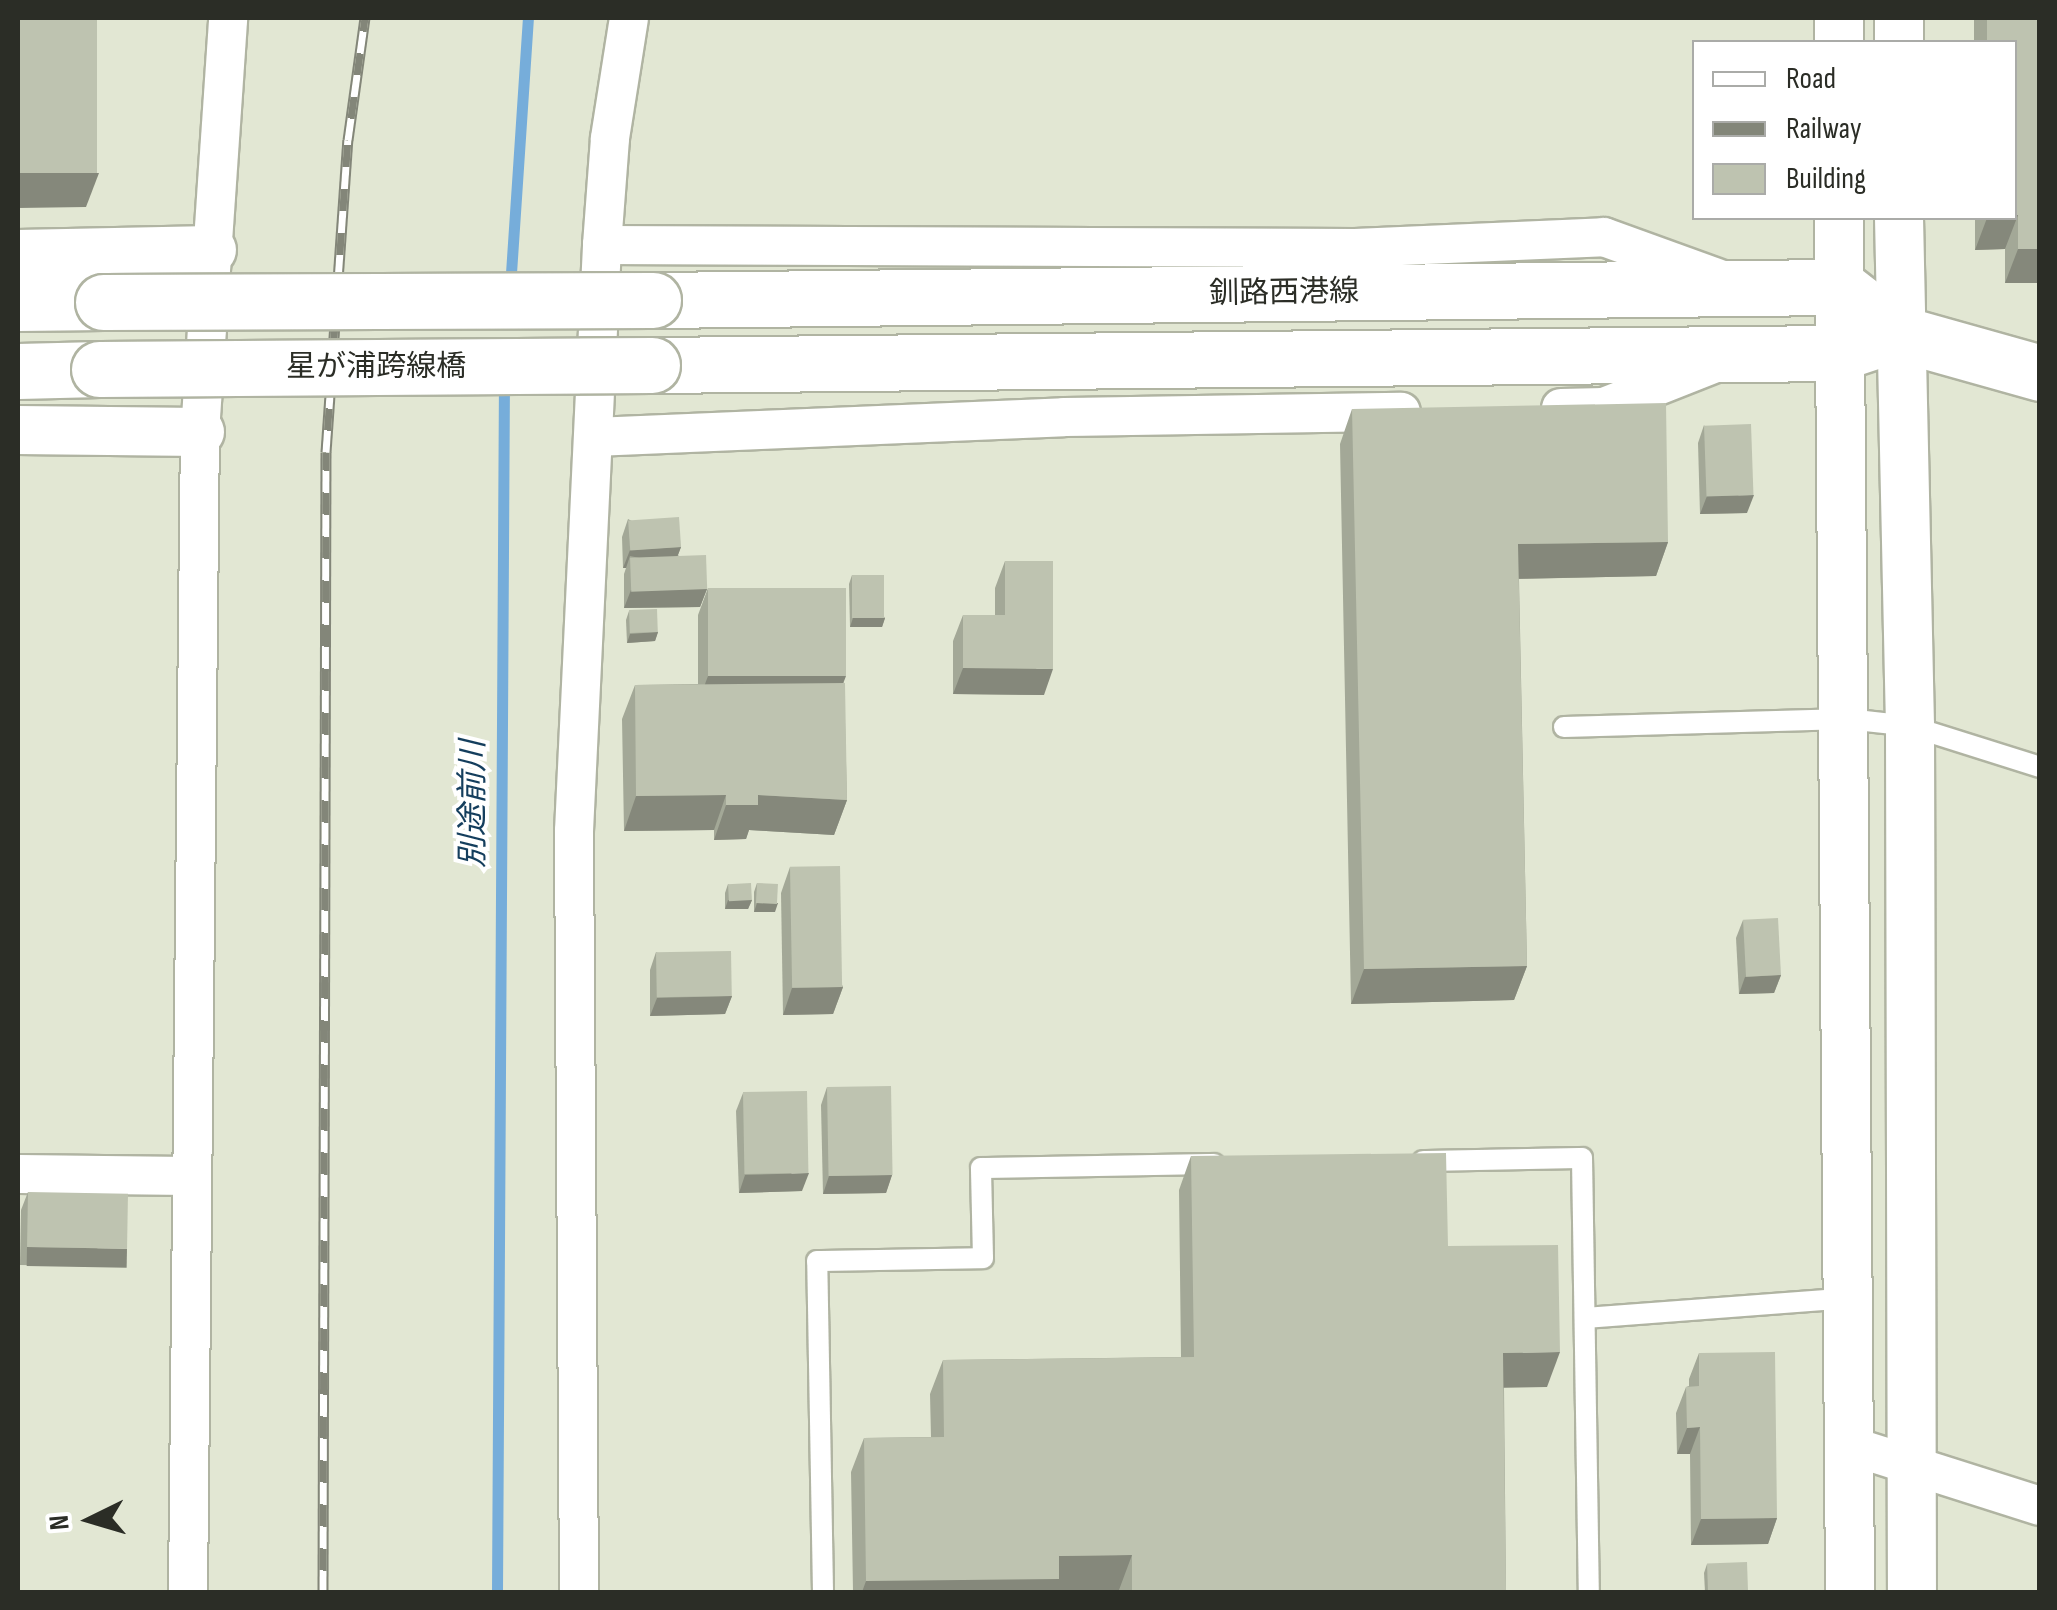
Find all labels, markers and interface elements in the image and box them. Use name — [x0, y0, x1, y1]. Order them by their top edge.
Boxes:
legend — [1692, 40, 2017, 220]
text: Road — [1786, 61, 1836, 97]
text: Railway — [1786, 111, 1862, 147]
text: Building — [1786, 161, 1866, 197]
street label: 釧路西港線 — [1209, 274, 1359, 312]
street label: 星が浦跨線橋 — [286, 349, 466, 385]
water label: 別途前川 — [455, 740, 493, 868]
north arrow — [40, 1470, 140, 1570]
text: N — [43, 1514, 77, 1532]

